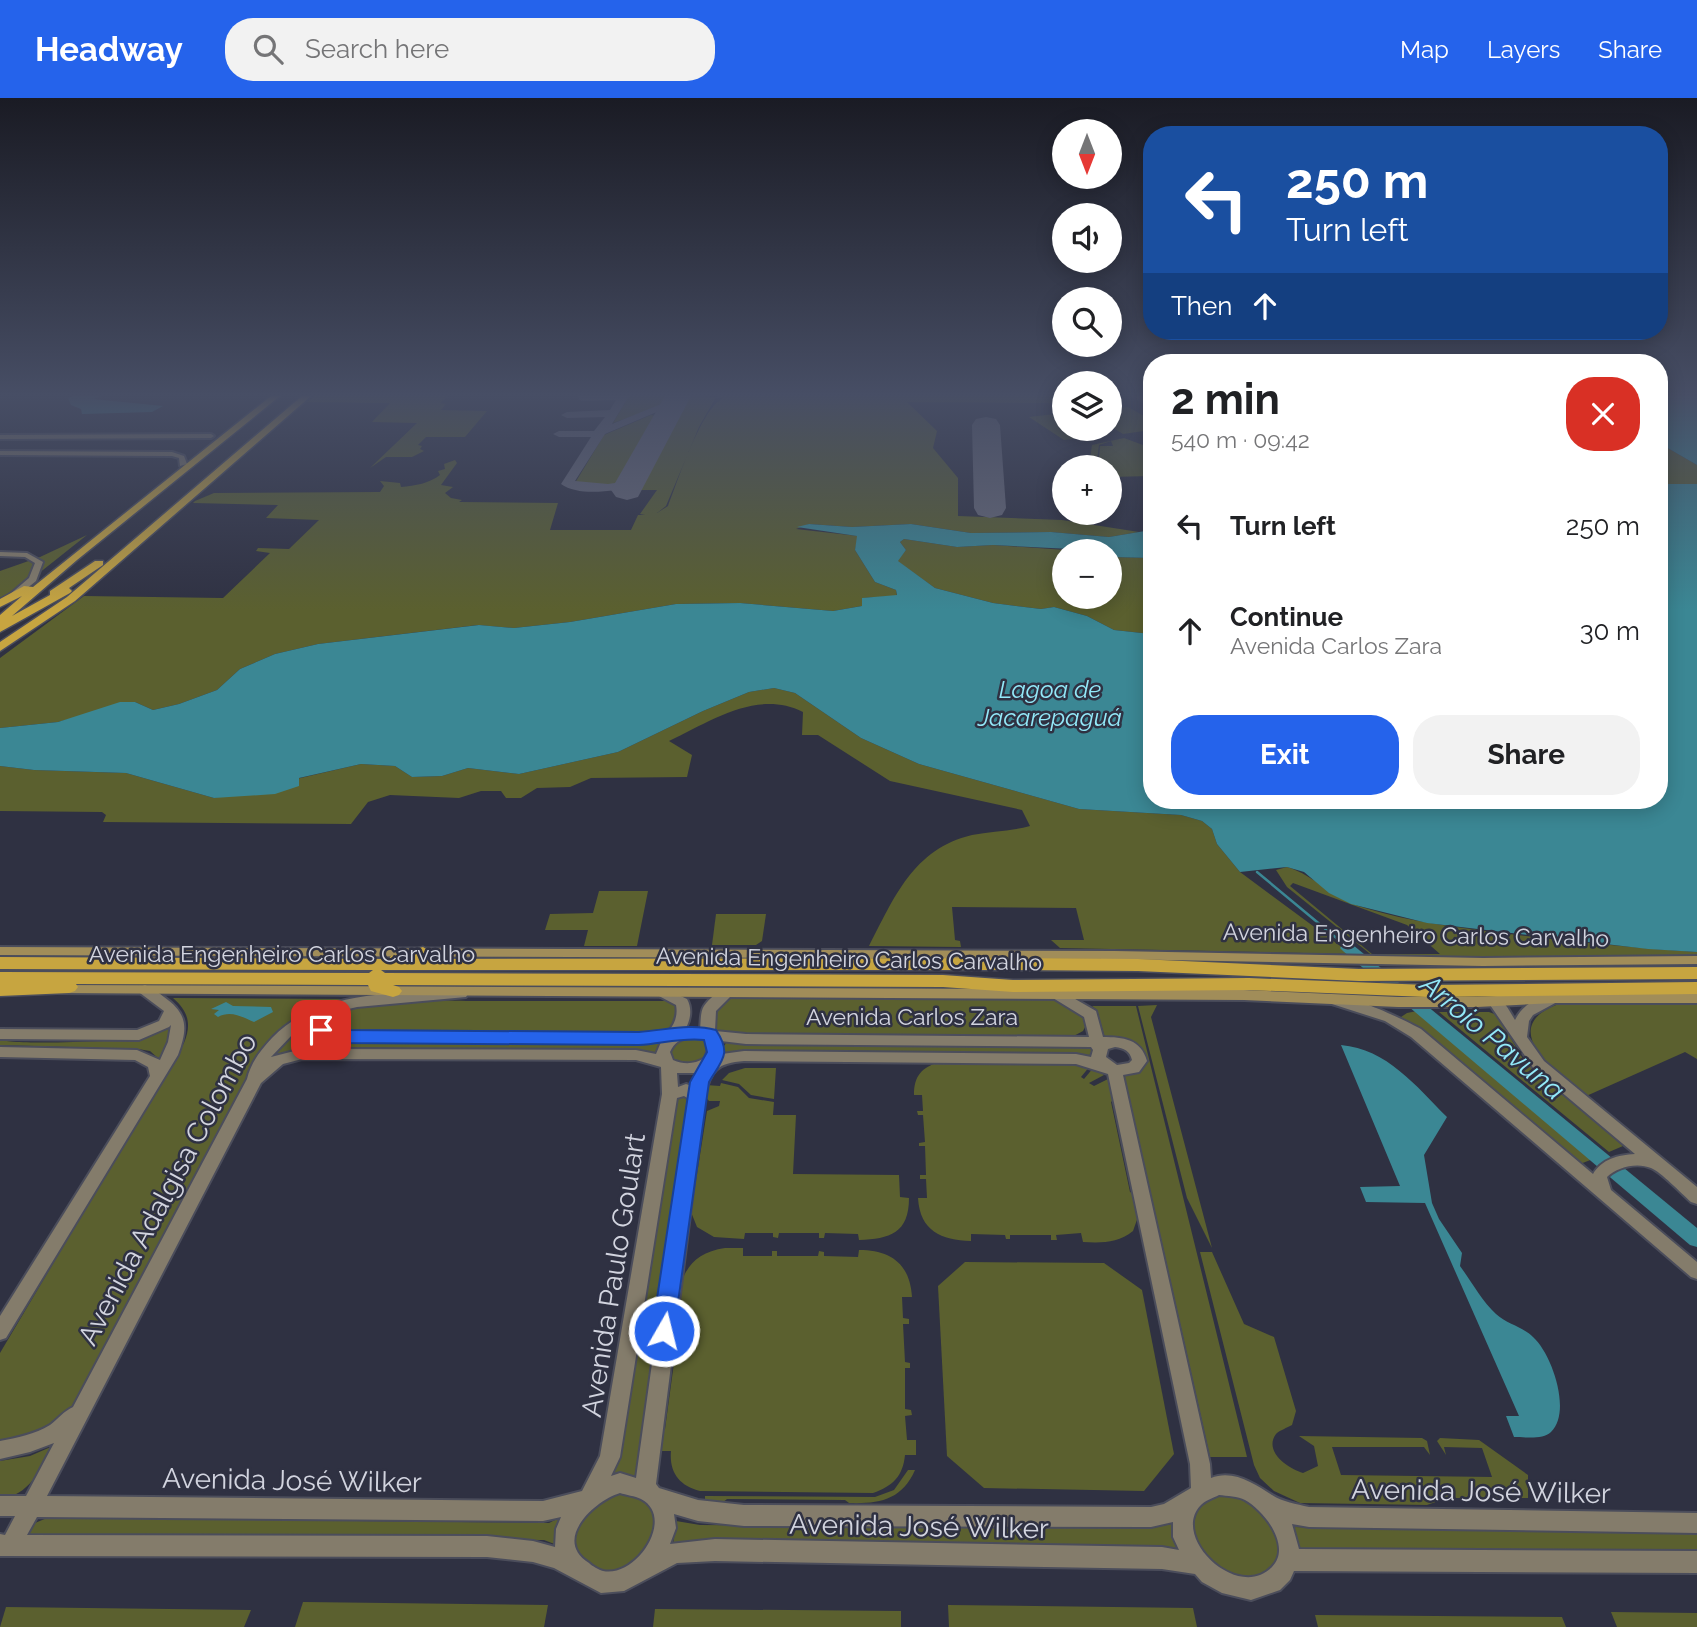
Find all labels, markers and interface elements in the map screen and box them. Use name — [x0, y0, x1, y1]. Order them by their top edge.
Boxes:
search box — [225, 18, 715, 81]
text: Headway — [35, 30, 183, 69]
icon: search — [249, 30, 287, 68]
text: Search here — [305, 34, 449, 64]
text: Map — [1400, 35, 1449, 64]
text: Layers — [1487, 35, 1560, 64]
text: Share — [1598, 35, 1662, 64]
north arrow — [1052, 119, 1122, 189]
map controls — [1052, 119, 1122, 609]
text: 250 m — [1286, 152, 1428, 209]
icon: left — [1171, 154, 1262, 245]
button: sound — [1052, 203, 1122, 273]
text: Turn left — [1286, 211, 1408, 248]
button: search — [1052, 287, 1122, 357]
icon: ahead — [1246, 287, 1284, 325]
text: Then — [1171, 291, 1232, 321]
button: layers — [1052, 371, 1122, 441]
text: 2 min — [1171, 375, 1280, 424]
button: close — [1566, 377, 1640, 451]
text: 540 m · 09:42 — [1171, 426, 1310, 453]
button: + — [1052, 455, 1122, 525]
icon: left — [1171, 507, 1209, 545]
text: Turn left — [1230, 511, 1336, 541]
text: 250 m — [1566, 511, 1640, 541]
button: − — [1052, 539, 1122, 609]
text: Continue — [1230, 602, 1343, 632]
icon: ahead — [1171, 612, 1209, 650]
text: 30 m — [1580, 616, 1640, 646]
text: Avenida Carlos Zara — [1230, 632, 1442, 659]
water label: Lagoa de Jacarepaguá — [977, 675, 1122, 732]
button: Exit — [1171, 715, 1399, 795]
button: Share — [1413, 715, 1640, 795]
street label: Avenida Engenheiro Carlos Carvalho — [1223, 918, 1609, 951]
street label: Avenida Engenheiro Carlos Carvalho — [89, 940, 475, 967]
street label: Avenida Engenheiro Carlos Carvalho — [656, 942, 1042, 975]
water label: Arroio Pavuna — [1413, 966, 1571, 1107]
pin — [291, 1000, 351, 1060]
street label: Avenida Carlos Zara — [806, 1003, 1018, 1030]
icon: arrive — [302, 1011, 340, 1049]
street label: Avenida Adalgisa Colombo — [71, 1028, 264, 1351]
street label: Avenida Paulo Goulart — [575, 1130, 652, 1419]
position arrow — [627, 1294, 701, 1368]
street label: Avenida José Wilker — [162, 1462, 422, 1499]
street label: Avenida José Wilker — [1351, 1473, 1611, 1510]
street label: Avenida José Wilker — [789, 1508, 1049, 1545]

